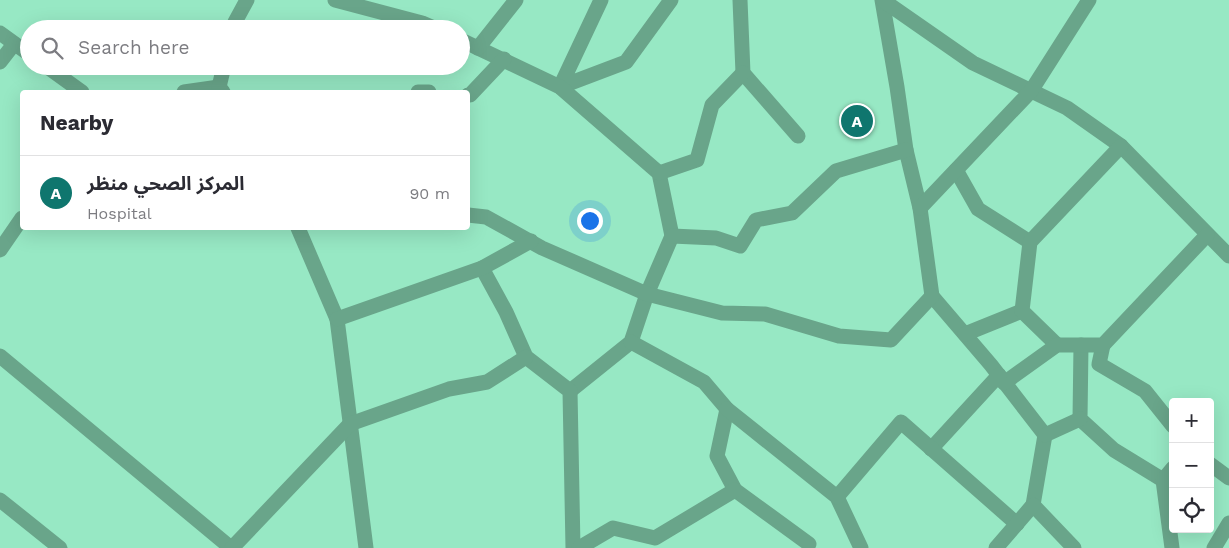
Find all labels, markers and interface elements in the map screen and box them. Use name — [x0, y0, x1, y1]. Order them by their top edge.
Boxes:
search box — [20, 20, 470, 75]
icon: search — [38, 34, 66, 62]
text: Search here — [78, 36, 189, 59]
pin: A — [841, 102, 873, 140]
text: Nearby — [40, 110, 113, 135]
text: المركز الصحي منظر — [87, 172, 244, 195]
text: A — [51, 184, 61, 203]
text: 90 m — [409, 184, 450, 203]
text: Hospital — [87, 204, 152, 223]
your location — [577, 208, 603, 234]
map controls — [1169, 398, 1214, 533]
button: + — [1169, 398, 1214, 443]
button: − — [1169, 443, 1214, 488]
button: locate — [1169, 488, 1214, 533]

